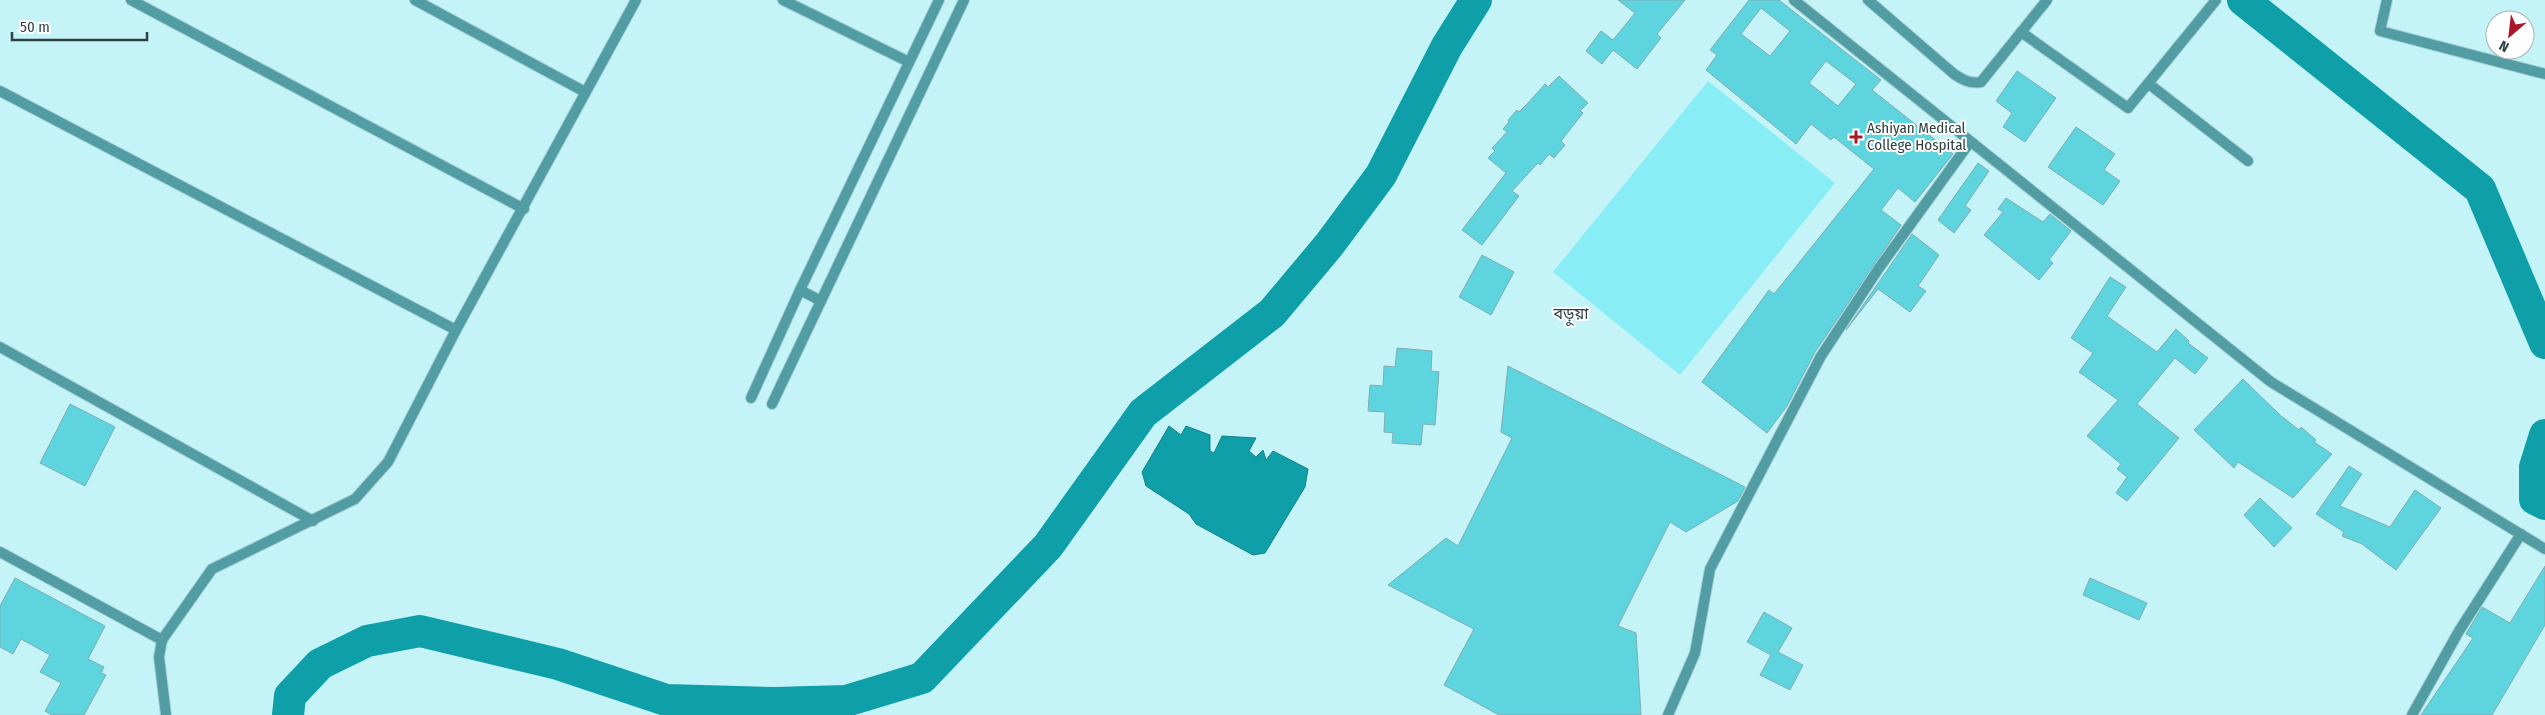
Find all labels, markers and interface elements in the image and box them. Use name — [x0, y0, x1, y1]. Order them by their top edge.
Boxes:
scale bar — [12, 10, 148, 42]
north arrow — [2485, 10, 2535, 60]
text: 50 m — [20, 18, 50, 36]
text: N — [2496, 37, 2512, 56]
place label: Ashiyan Medical College Hospital — [1867, 119, 1966, 154]
marker: Ashiyan Medical College Hospital — [1849, 130, 1863, 144]
district label: বড়ুয়া — [1552, 304, 1589, 326]

